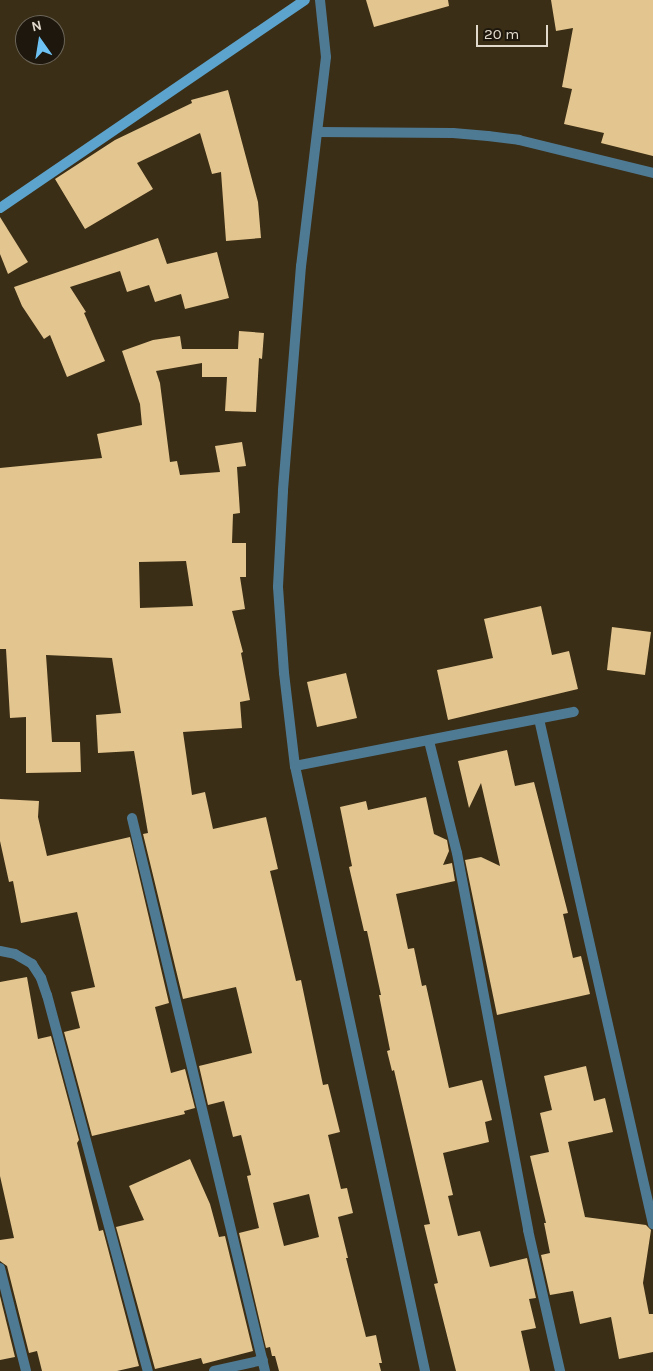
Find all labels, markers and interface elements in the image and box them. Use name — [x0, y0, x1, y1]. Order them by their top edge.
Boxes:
north arrow — [15, 15, 65, 65]
scale bar — [478, 15, 550, 47]
text: N — [30, 16, 44, 35]
text: 20 m — [484, 25, 519, 43]

